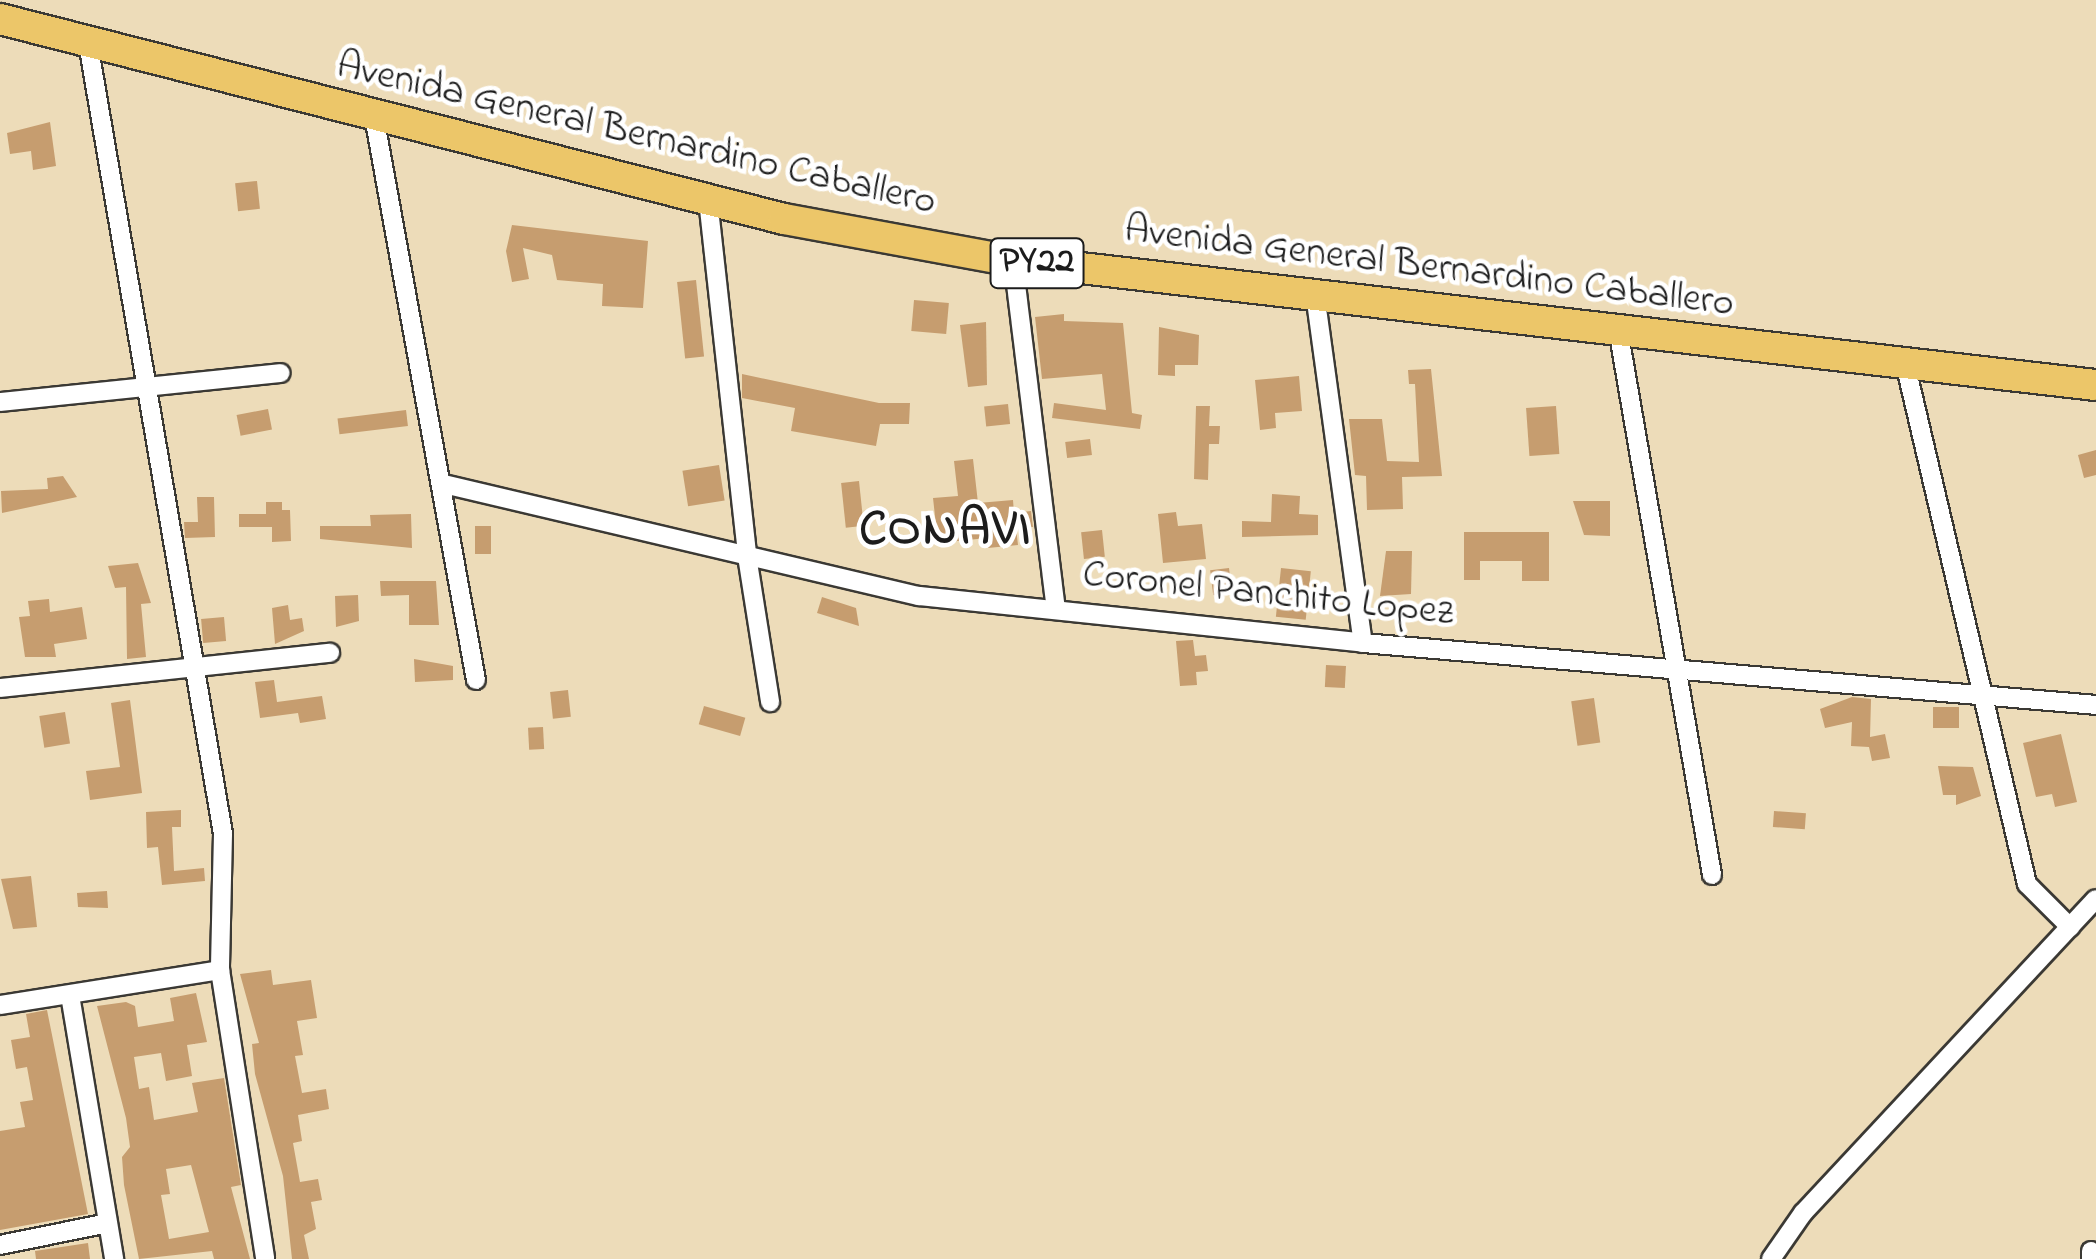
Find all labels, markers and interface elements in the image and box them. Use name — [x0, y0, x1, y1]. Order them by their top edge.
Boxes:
street label: Avenida General Bernardino Caballero — [332, 43, 940, 227]
street label: Avenida General Bernardino Caballero — [1122, 207, 1736, 329]
road number: PY22 — [990, 230, 1084, 296]
district label: CONAVI — [859, 501, 1033, 561]
street label: Coronel Panchito Lopez — [1080, 552, 1456, 638]

